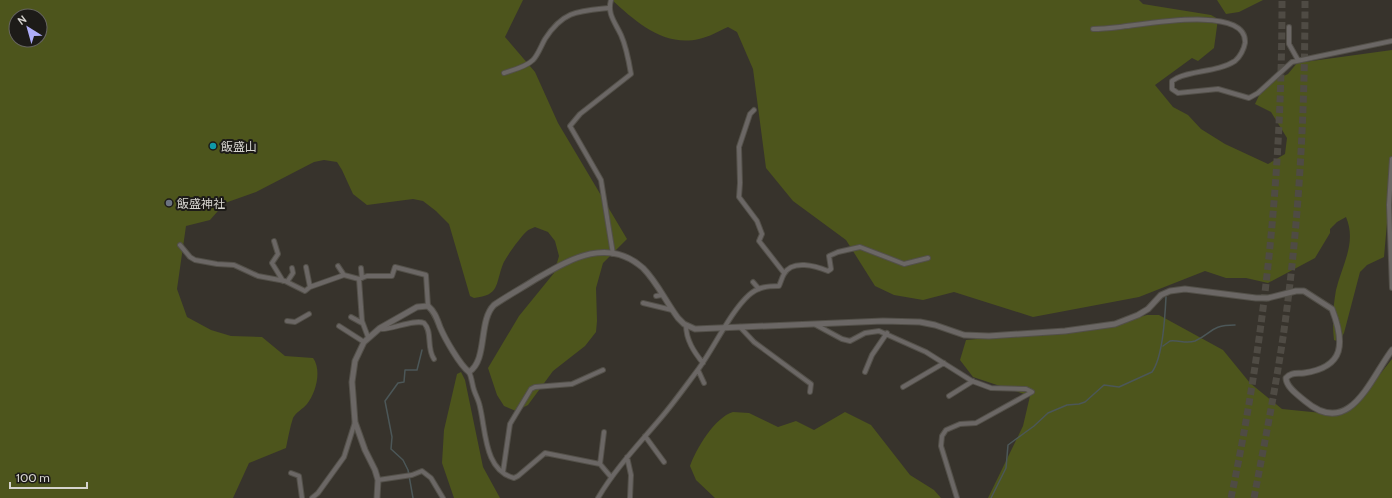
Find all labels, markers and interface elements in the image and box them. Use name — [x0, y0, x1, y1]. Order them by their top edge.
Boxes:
north arrow — [8, 8, 48, 48]
text: N — [15, 12, 29, 28]
place label: 飯盛山 — [221, 139, 257, 154]
marker: 飯盛山 — [208, 141, 218, 151]
place label: 飯盛神社 — [177, 196, 225, 211]
marker: 飯盛神社 — [164, 198, 174, 208]
scale bar — [10, 464, 87, 490]
text: 100 m — [16, 470, 50, 485]

